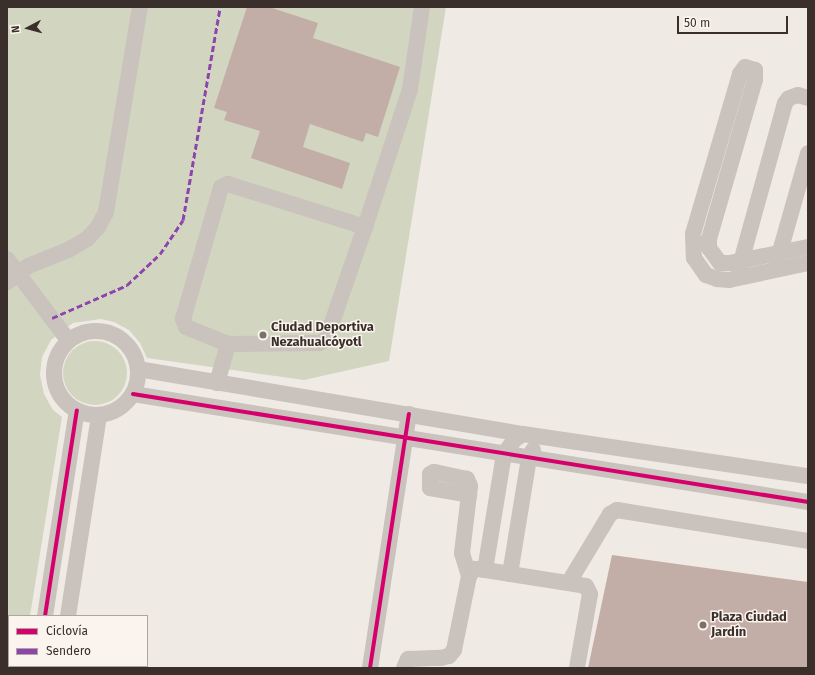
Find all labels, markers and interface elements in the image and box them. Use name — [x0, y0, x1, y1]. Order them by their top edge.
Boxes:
north arrow — [8, 8, 48, 48]
scale bar — [679, 8, 790, 34]
text: 50 m — [684, 16, 710, 30]
text: N — [9, 25, 22, 34]
place label: Ciudad Deportiva Nezahualcóyotl — [271, 320, 374, 351]
marker: Ciudad Deportiva Nezahualcóyotl — [258, 330, 268, 340]
place label: Plaza Ciudad Jardín — [711, 610, 787, 641]
legend — [8, 615, 148, 667]
marker: Plaza Ciudad Jardín — [698, 620, 708, 630]
text: Ciclovía — [46, 624, 88, 638]
text: Sendero — [46, 644, 91, 658]

